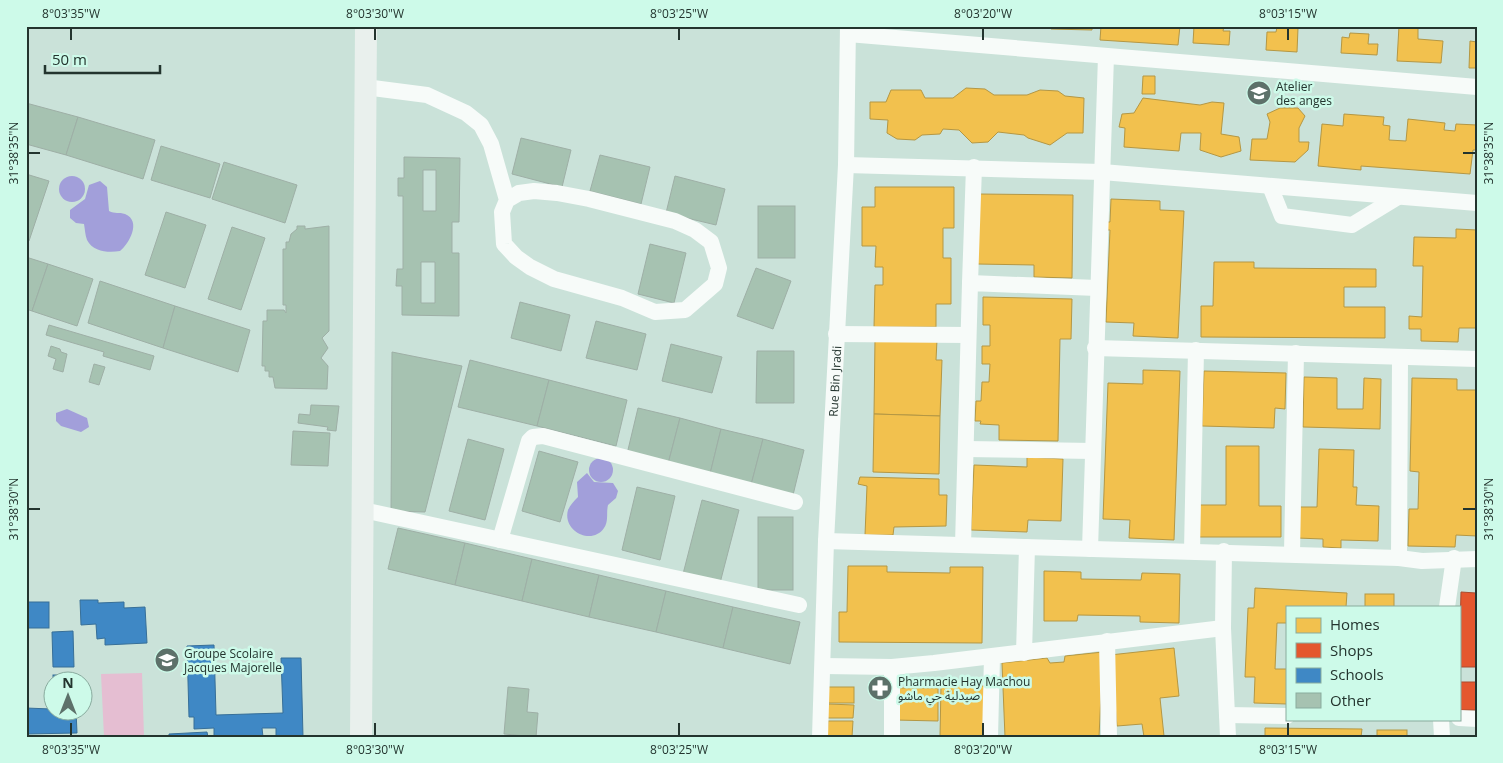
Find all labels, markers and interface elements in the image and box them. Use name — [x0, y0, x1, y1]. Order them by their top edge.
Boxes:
text: 8°03'35"W — [42, 5, 100, 22]
text: 8°03'30"W — [346, 5, 404, 22]
text: 8°03'25"W — [650, 5, 708, 22]
text: 8°03'20"W — [954, 5, 1012, 22]
text: 8°03'15"W — [1259, 5, 1317, 22]
scale bar — [45, 42, 160, 74]
text: 50 m — [52, 49, 87, 69]
place label: Atelier des anges — [1276, 78, 1332, 109]
school or university icon: Atelier des anges — [1246, 80, 1272, 106]
text: 31°38'35"N — [5, 122, 22, 184]
text: 31°38'35"N — [1480, 122, 1497, 184]
street label: Rue Bin Jradi — [824, 345, 845, 417]
text: 31°38'30"N — [5, 478, 22, 540]
text: 31°38'30"N — [1480, 478, 1497, 540]
legend — [1286, 606, 1460, 720]
text: Homes — [1330, 614, 1380, 634]
text: Shops — [1330, 640, 1373, 660]
place label: Groupe Scolaire Jacques Majorelle — [183, 645, 282, 676]
school or university icon: Groupe Scolaire Jacques Majorelle — [154, 647, 180, 673]
text: Schools — [1330, 664, 1384, 684]
north arrow — [42, 670, 92, 720]
text: N — [62, 673, 74, 692]
place label: Pharmacie Hay Machou صيدلية حي ماشو — [898, 673, 1030, 705]
pharmacy icon: Pharmacie Hay Machou صيدلية حي ماشو — [867, 675, 893, 701]
text: Other — [1330, 690, 1371, 710]
text: 8°03'35"W — [42, 741, 100, 758]
text: 8°03'30"W — [346, 741, 404, 758]
text: 8°03'25"W — [650, 741, 708, 758]
text: 8°03'20"W — [954, 741, 1012, 758]
text: 8°03'15"W — [1259, 741, 1317, 758]

